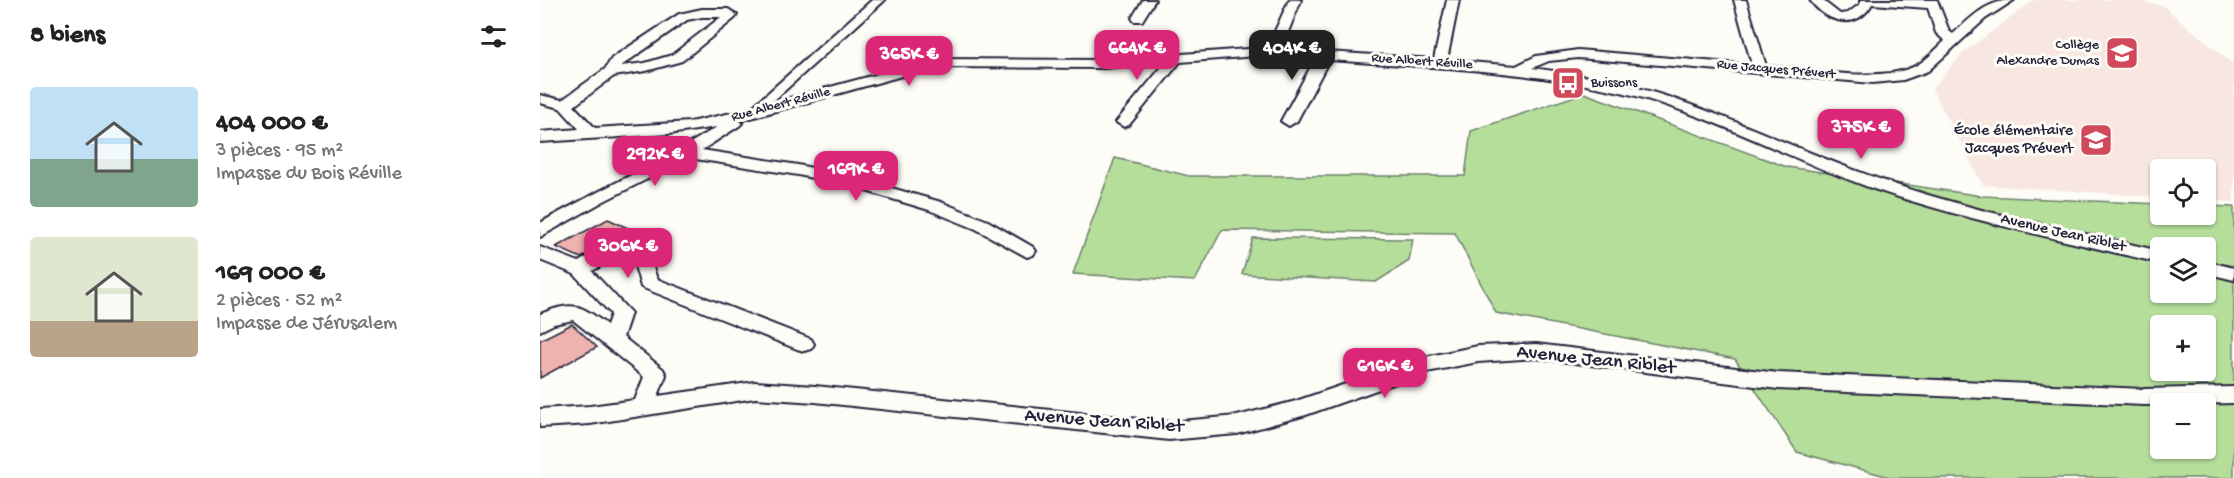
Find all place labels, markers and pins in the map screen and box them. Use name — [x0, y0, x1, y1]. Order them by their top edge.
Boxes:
pin: 664K € — [1088, 30, 1186, 81]
pin: 404K € — [1243, 30, 1341, 81]
school or university icon: Collège Alexandre Dumas — [2104, 35, 2140, 71]
pin: 365K € — [860, 36, 958, 87]
place label: Collège Alexandre Dumas — [1996, 37, 2100, 70]
bus stop icon: Buissons — [1550, 65, 1586, 101]
place label: Buissons — [1590, 75, 1638, 92]
pin: 375K € — [1812, 109, 1910, 160]
place label: École élémentaire Jacques Prévert — [1954, 122, 2074, 159]
school or university icon: École élémentaire Jacques Prévert — [2078, 122, 2114, 158]
pin: 292K € — [606, 136, 704, 187]
pin: 169K € — [807, 151, 905, 202]
pin: 306K € — [579, 228, 677, 279]
pin: 616K € — [1336, 348, 1434, 399]

